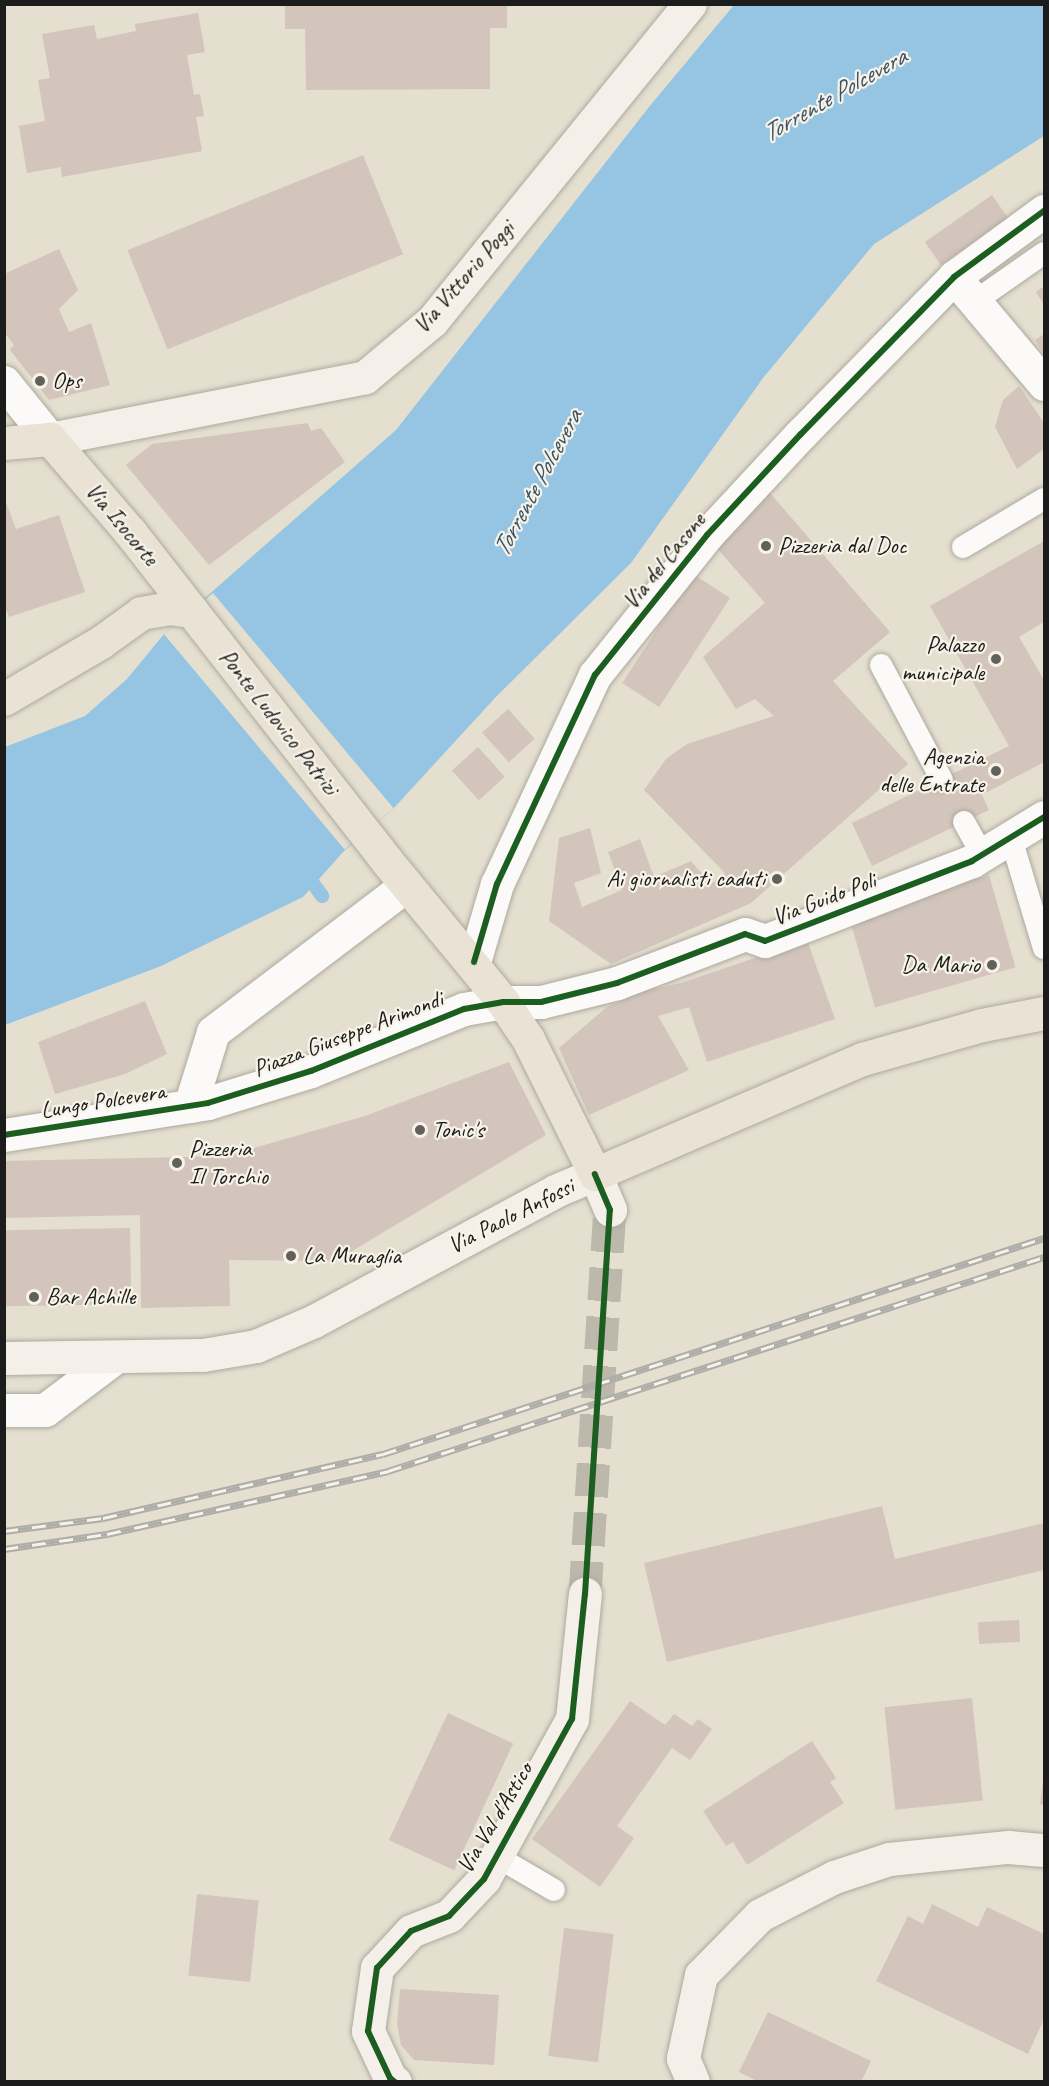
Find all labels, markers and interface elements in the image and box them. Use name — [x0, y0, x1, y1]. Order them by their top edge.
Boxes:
water label: Torrente Polcevera — [756, 41, 912, 149]
street label: Via Vittorio Poggi — [407, 215, 521, 339]
place label: Ops — [52, 367, 81, 395]
marker: Ops — [33, 374, 47, 388]
water label: Torrente Polcevera — [485, 405, 589, 561]
street label: Via Isocorte — [79, 477, 165, 571]
street label: Via del Casone — [616, 507, 712, 615]
place label: Pizzeria dal Doc — [778, 532, 907, 560]
marker: Pizzeria dal Doc — [759, 539, 773, 553]
place label: Palazzo municipale — [902, 631, 984, 687]
street label: Ponte Ludovico Patrizi — [213, 643, 345, 801]
marker: Palazzo municipale — [989, 652, 1003, 666]
place label: Agenzia delle Entrate — [879, 743, 984, 799]
marker: Agenzia delle Entrate — [989, 764, 1003, 778]
place label: Ai giornalisti caduti — [607, 865, 765, 893]
street label: Via Guido Poli — [768, 866, 880, 932]
marker: Ai giornalisti caduti — [770, 872, 784, 886]
place label: Da Mario — [900, 951, 980, 979]
marker: Da Mario — [985, 958, 999, 972]
street label: Piazza Giuseppe Arimondi — [248, 984, 448, 1084]
street label: Lungo Polcevera — [39, 1077, 167, 1125]
place label: Tonic's — [432, 1116, 484, 1144]
marker: Tonic's — [413, 1123, 427, 1137]
place label: Pizzeria Il Torchio — [189, 1135, 267, 1191]
marker: Pizzeria Il Torchio — [170, 1156, 184, 1170]
street label: Via Paolo Anfossi — [443, 1172, 579, 1260]
place label: La Muraglia — [303, 1242, 401, 1270]
marker: La Muraglia — [284, 1249, 298, 1263]
place label: Bar Achille — [46, 1283, 135, 1311]
marker: Bar Achille — [27, 1290, 41, 1304]
street label: Via Val d'Astico — [451, 1757, 539, 1879]

